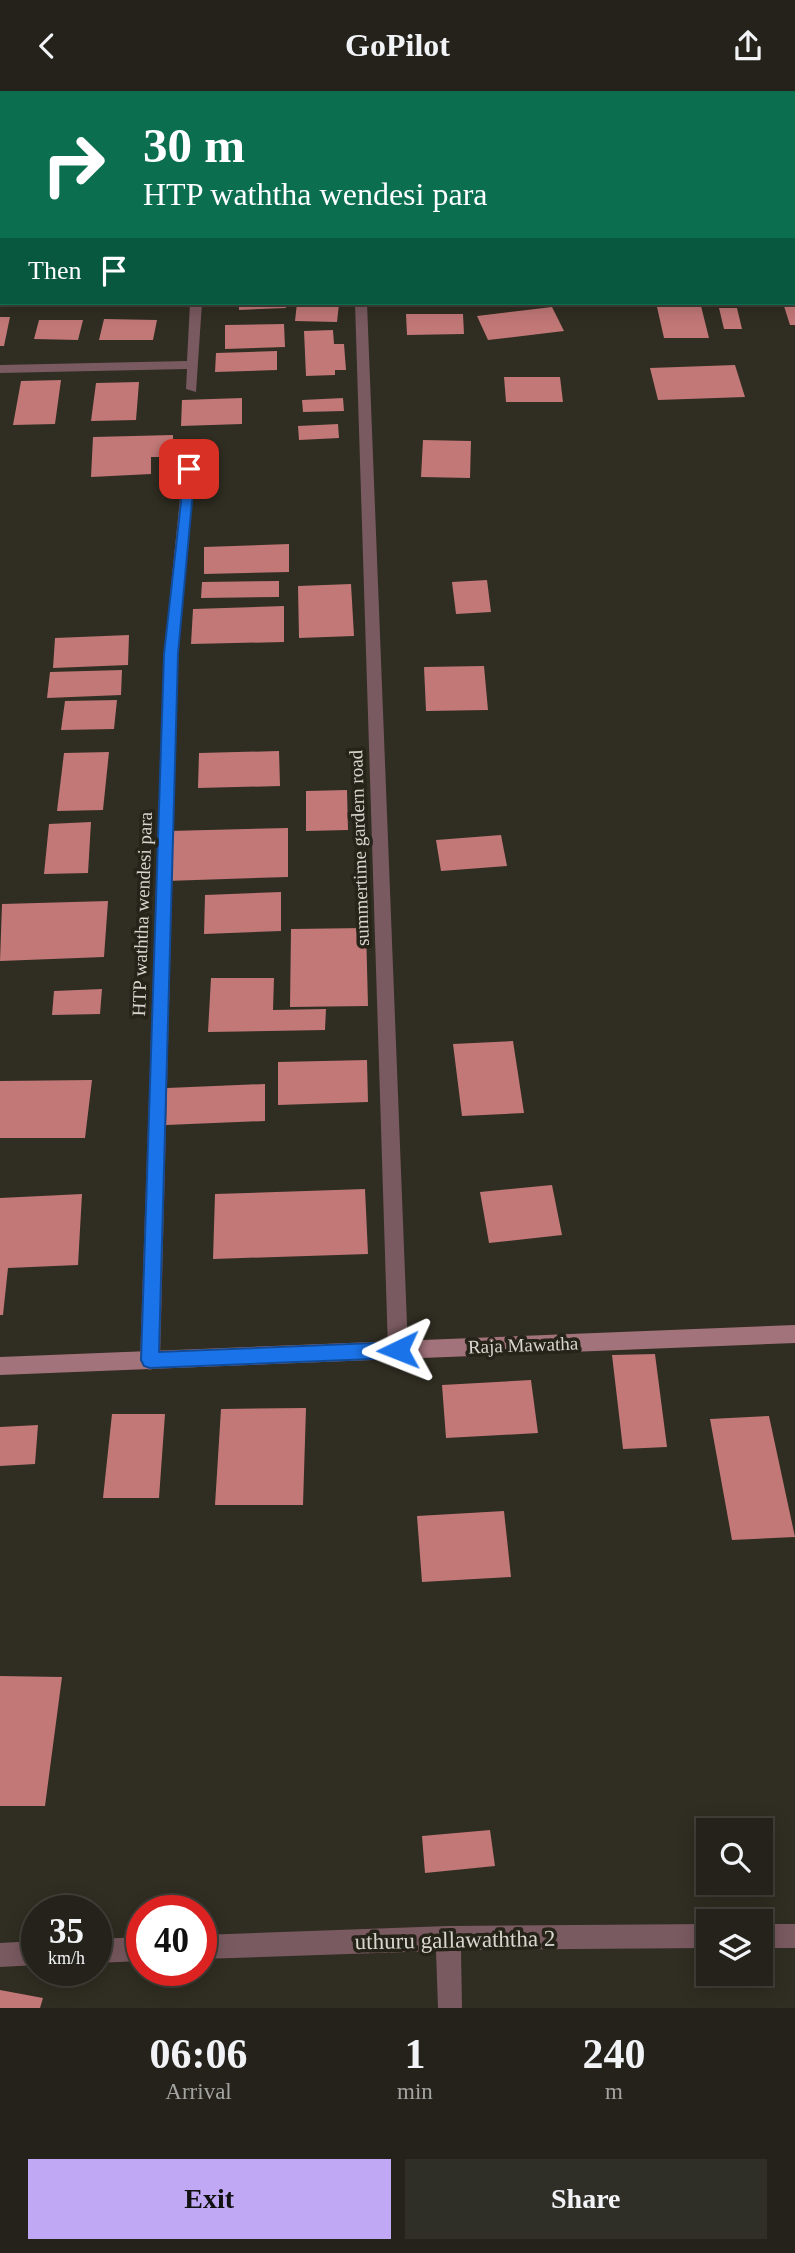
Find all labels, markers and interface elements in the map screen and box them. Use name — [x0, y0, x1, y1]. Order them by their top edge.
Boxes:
icon: back — [28, 27, 66, 65]
text: GoPilot — [345, 27, 450, 63]
icon: share — [729, 27, 767, 65]
text: 30 m — [143, 118, 245, 173]
icon: right — [28, 119, 119, 210]
text: HTP waththa wendesi para — [143, 176, 487, 212]
icon: arrive — [95, 252, 133, 290]
text: Then — [28, 256, 81, 285]
pin — [159, 439, 219, 499]
icon: arrive — [170, 450, 208, 488]
street label: summertime gardern road — [345, 749, 373, 946]
street label: HTP waththa wendesi para — [128, 811, 156, 1017]
position arrow — [361, 1313, 435, 1387]
street label: Raja Mawatha — [468, 1333, 579, 1357]
map controls — [696, 1818, 773, 1986]
button: search — [696, 1818, 773, 1895]
speed limit sign: 40 — [126, 1895, 217, 1986]
button: layers — [696, 1909, 773, 1986]
text: 35 — [49, 1912, 84, 1951]
street label: uthuru gallawaththa 2 — [355, 1926, 555, 1954]
text: km/h — [48, 1948, 85, 1968]
text: 06:06 — [150, 2031, 248, 2077]
text: 1 — [404, 2031, 425, 2077]
text: 240 — [582, 2031, 645, 2077]
text: Arrival — [165, 2079, 232, 2104]
text: min — [397, 2079, 433, 2104]
text: m — [605, 2079, 623, 2104]
button: Exit — [28, 2159, 391, 2239]
button: Share — [405, 2159, 767, 2239]

